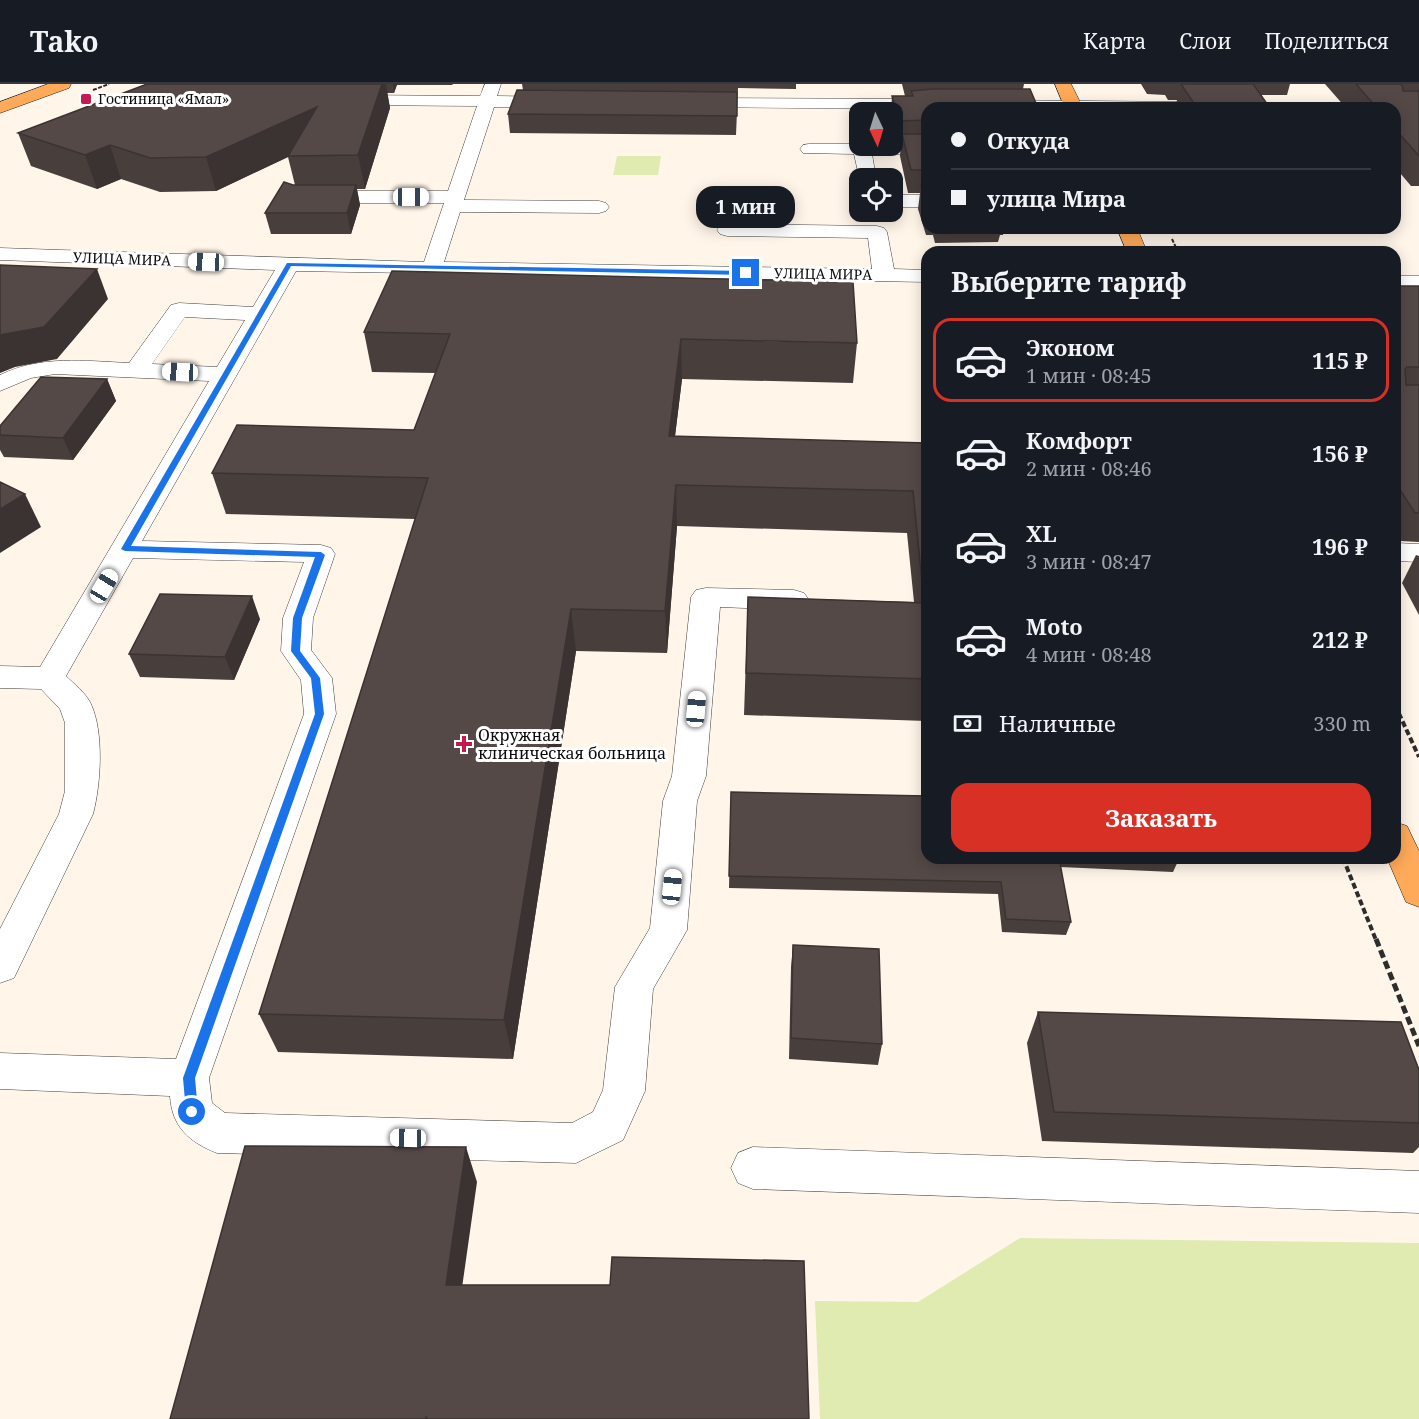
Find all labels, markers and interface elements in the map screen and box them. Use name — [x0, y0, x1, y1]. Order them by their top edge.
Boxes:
text: Tako — [30, 22, 99, 60]
text: Карта — [1083, 27, 1146, 55]
text: Слои — [1179, 27, 1231, 55]
text: Поделиться — [1264, 27, 1389, 55]
place label: Гостиница «Ямал» — [98, 89, 229, 108]
marker: Гостиница «Ямал» — [79, 92, 93, 106]
north arrow — [849, 102, 903, 156]
map controls — [849, 102, 903, 222]
text: Откуда — [987, 125, 1070, 155]
button: locate — [849, 168, 903, 222]
text: улица Мира — [987, 183, 1126, 213]
callout: 1 мин — [696, 186, 795, 228]
car — [393, 188, 429, 206]
text: 1 мин — [715, 193, 776, 220]
street label: УЛИЦА МИРА — [73, 247, 172, 270]
car — [188, 252, 224, 272]
route end — [732, 259, 759, 286]
street label: УЛИЦА МИРА — [774, 263, 872, 284]
text: Выберите тариф — [951, 263, 1187, 300]
text: Эконом — [1026, 332, 1114, 362]
icon: car — [954, 333, 1008, 387]
text: 115 ₽ — [1312, 345, 1368, 375]
car — [162, 362, 198, 382]
text: 1 мин · 08:45 — [1026, 362, 1152, 389]
text: Комфорт — [1026, 425, 1132, 455]
icon: car — [954, 426, 1008, 480]
text: 156 ₽ — [1312, 438, 1368, 468]
text: 2 мин · 08:46 — [1026, 455, 1152, 482]
text: XL — [1026, 518, 1057, 548]
icon: car — [954, 519, 1008, 573]
text: 196 ₽ — [1312, 531, 1368, 561]
text: 3 мин · 08:47 — [1026, 548, 1152, 575]
car — [87, 566, 121, 606]
text: Moto — [1026, 611, 1083, 641]
icon: car — [954, 612, 1008, 666]
text: 212 ₽ — [1312, 624, 1368, 654]
text: 4 мин · 08:48 — [1026, 641, 1152, 668]
car — [685, 690, 707, 728]
icon: cash — [951, 707, 984, 740]
text: Наличные — [999, 708, 1116, 738]
text: 330 m — [1313, 710, 1371, 737]
place label: Окружная клиническая больница — [478, 724, 666, 764]
marker: Окружная клиническая больница — [455, 735, 473, 753]
button: Заказать — [951, 783, 1371, 852]
car — [661, 868, 683, 906]
route start — [178, 1098, 205, 1125]
car — [390, 1129, 426, 1147]

